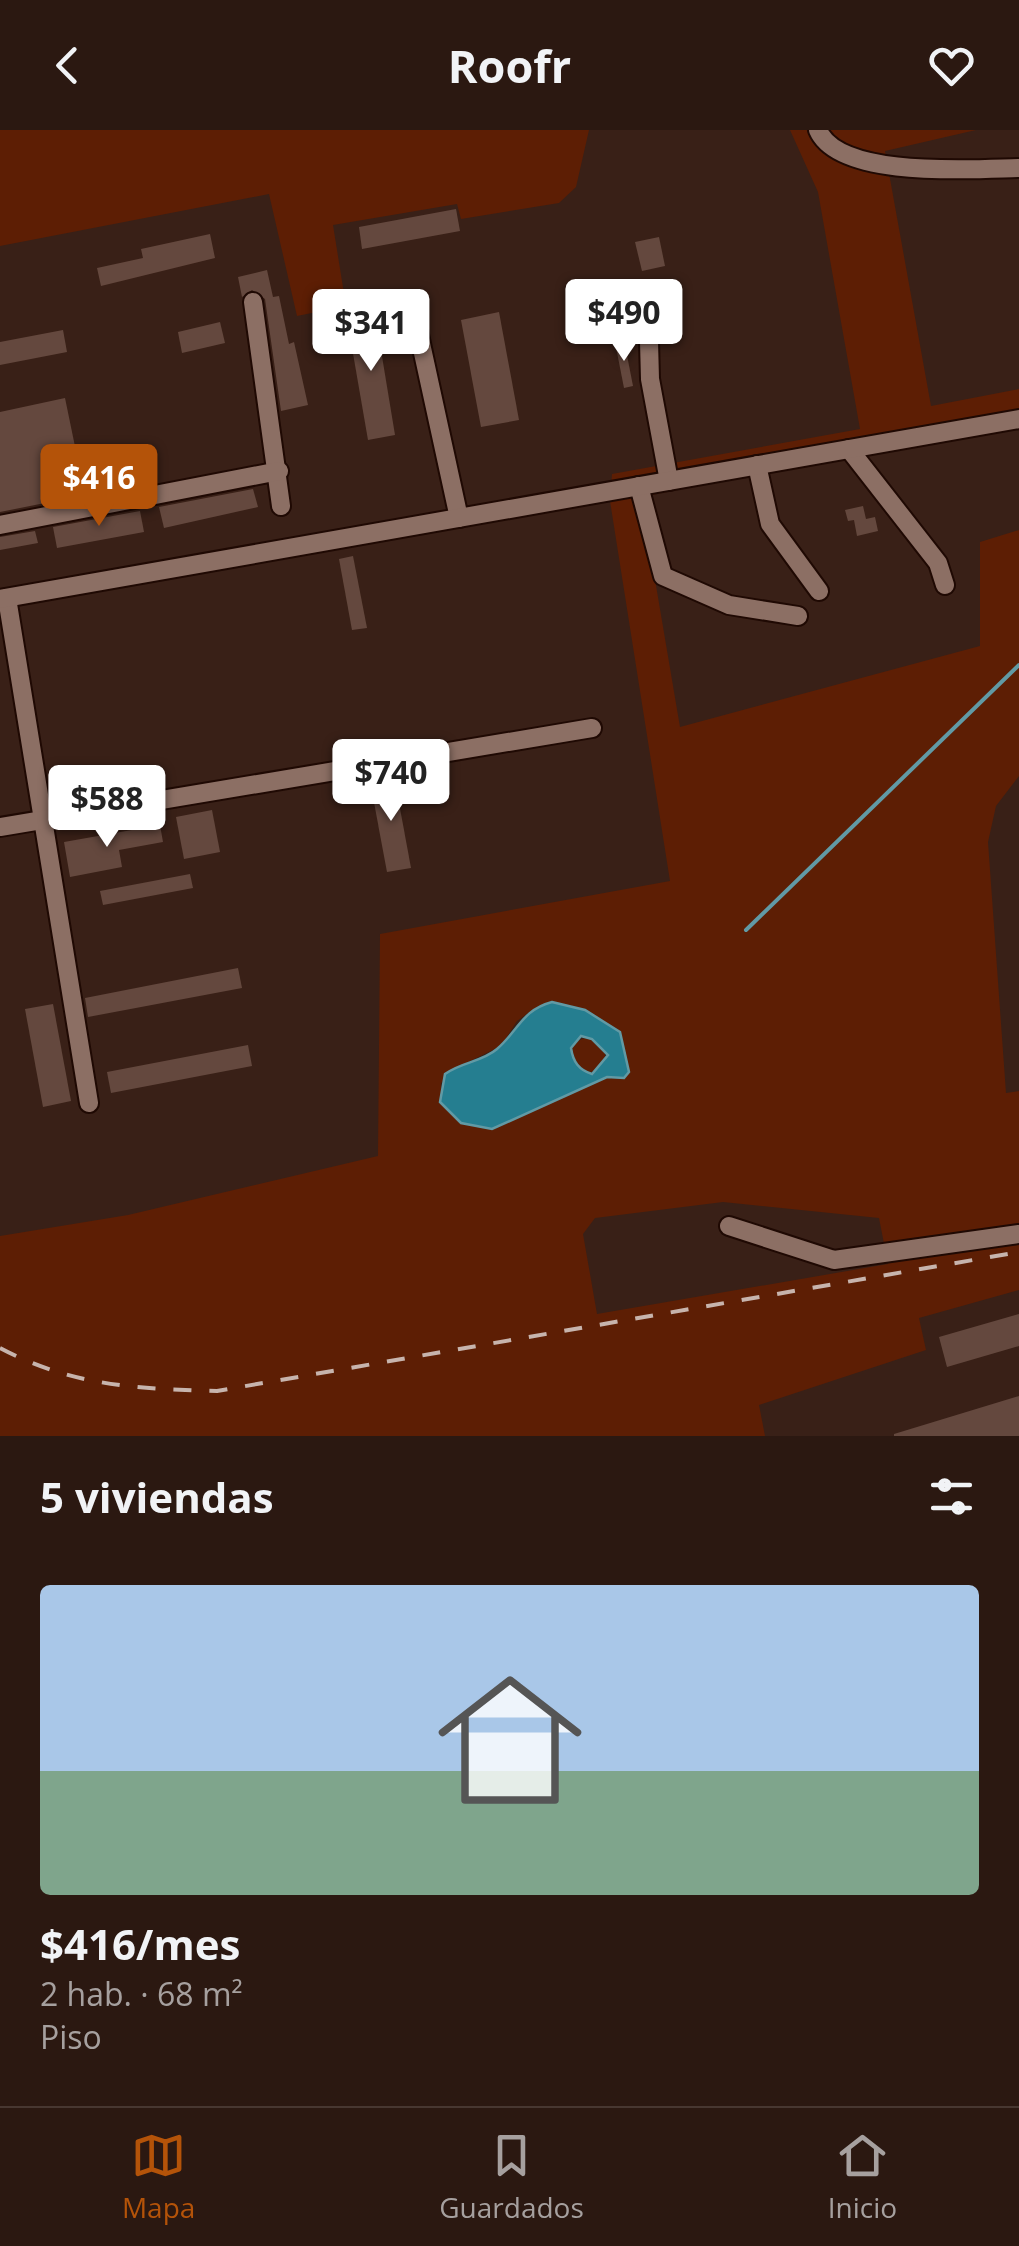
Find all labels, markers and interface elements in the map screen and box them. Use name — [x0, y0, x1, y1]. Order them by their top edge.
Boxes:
text: Roofr — [448, 35, 571, 96]
icon: back — [40, 38, 95, 93]
icon: heart — [924, 38, 979, 93]
pin: $490 — [565, 279, 683, 364]
pin: $341 — [312, 289, 430, 374]
text: $490 — [587, 290, 661, 333]
text: $341 — [334, 300, 408, 343]
pin: $416 — [40, 444, 158, 529]
text: $416 — [62, 455, 136, 498]
pin: $740 — [332, 739, 450, 824]
text: $740 — [354, 750, 428, 793]
pin: $588 — [48, 765, 166, 850]
text: $588 — [70, 776, 144, 819]
text: 5 viviendas — [40, 1468, 274, 1525]
icon: filters — [924, 1469, 979, 1524]
icon: home — [420, 1650, 600, 1830]
text: $416/mes — [40, 1915, 240, 1972]
text: 2 hab. · 68 m² — [40, 1972, 243, 2015]
text: Piso — [40, 2015, 102, 2058]
tab: Mapa — [122, 2128, 195, 2226]
tab: Guardados — [439, 2128, 584, 2226]
tab: Inicio — [828, 2128, 897, 2226]

